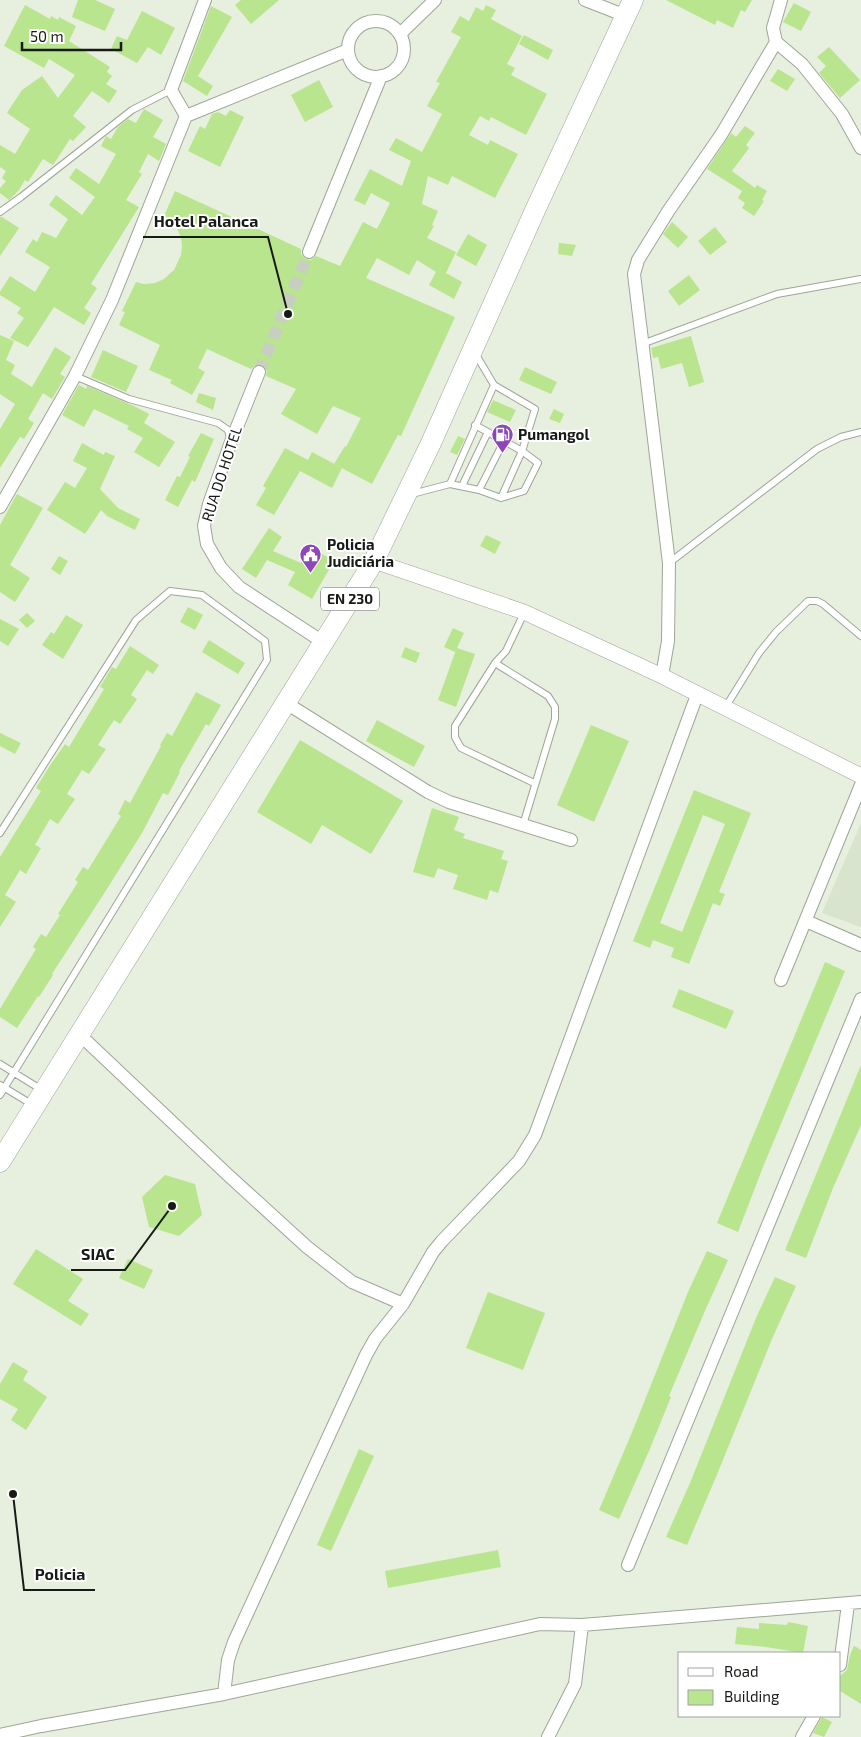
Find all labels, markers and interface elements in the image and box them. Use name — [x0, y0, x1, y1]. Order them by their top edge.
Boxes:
scale bar — [22, 20, 121, 52]
text: 50 m — [30, 27, 64, 45]
callout: Hotel Palanca — [143, 206, 268, 237]
text: Hotel Palanca — [154, 211, 258, 230]
street label: RUA DO HOTEL — [197, 423, 245, 524]
fuel station icon: Pumangol — [490, 423, 514, 454]
place label: Pumangol — [518, 425, 589, 443]
place label: Policia Judiciária — [327, 535, 394, 570]
public building icon: Policia Judiciária — [299, 542, 323, 573]
road number: EN 230 — [321, 588, 379, 610]
callout: SIAC — [71, 1239, 125, 1270]
text: SIAC — [81, 1244, 115, 1263]
callout: Policia — [24, 1559, 95, 1590]
text: Policia — [35, 1564, 85, 1583]
legend — [678, 1652, 841, 1717]
text: Road — [724, 1662, 759, 1680]
text: Building — [724, 1687, 780, 1705]

